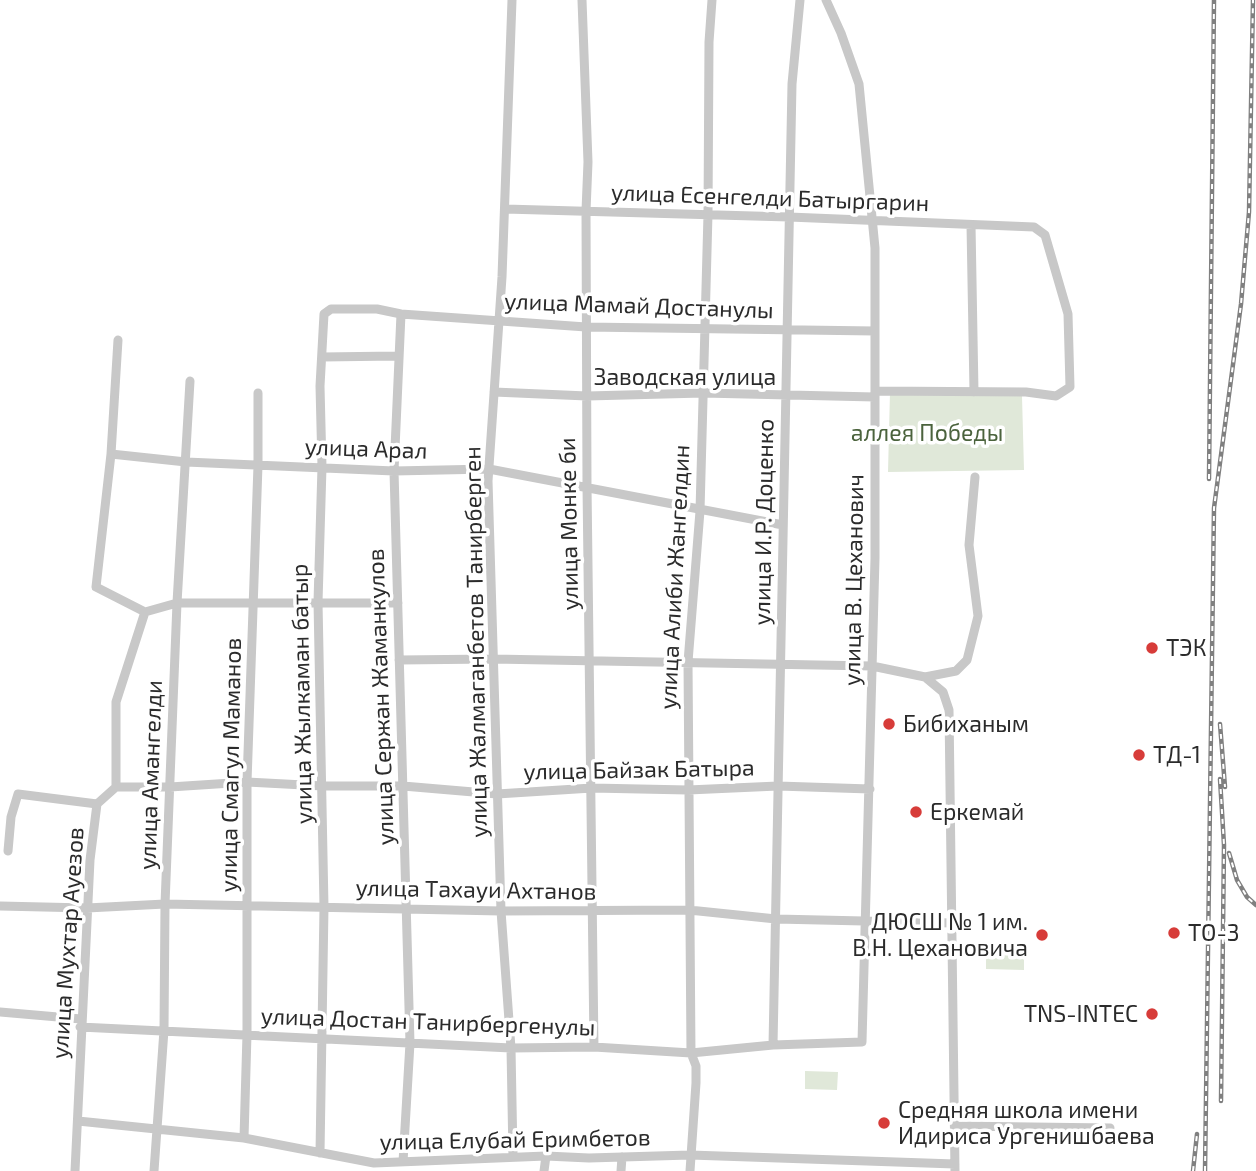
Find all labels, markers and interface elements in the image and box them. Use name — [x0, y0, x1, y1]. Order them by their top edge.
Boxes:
street label: улица Есенгелди Батыргарин — [610, 179, 930, 217]
street label: улица Мамай Достанулы — [504, 288, 774, 324]
street label: Заводская улица — [594, 363, 776, 391]
street label: улица И.Р. Доценко — [748, 419, 780, 625]
park label: аллея Победы — [851, 419, 1003, 447]
street label: улица Арал — [304, 433, 428, 465]
street label: улица Монке би — [554, 437, 584, 611]
street label: улица Алиби Жангелдин — [654, 444, 696, 710]
street label: улица Жалмаганбетов Танирберген — [459, 446, 493, 838]
street label: улица В. Цеханович — [838, 474, 870, 686]
street label: улица Сержан Жаманкулов — [362, 548, 400, 846]
street label: улица Жылкаман батыр — [286, 564, 318, 824]
place label: ТЭК — [1166, 634, 1206, 662]
street label: улица Смагул Маманов — [215, 638, 247, 892]
marker: ТЭК — [1144, 640, 1160, 656]
street label: улица Амангелди — [134, 680, 168, 870]
place label: Бибиханым — [903, 710, 1029, 738]
marker: Бибиханым — [881, 716, 897, 732]
place label: ТД-1 — [1153, 741, 1201, 769]
marker: ТД-1 — [1131, 747, 1147, 763]
street label: улица Байзак Батыра — [523, 754, 755, 786]
place label: Еркемай — [930, 798, 1024, 826]
marker: Еркемай — [908, 804, 924, 820]
street label: улица Мухтар Ауезов — [46, 826, 90, 1060]
street label: улица Тахауи Ахтанов — [355, 874, 597, 906]
place label: ДЮСШ № 1 им. В.Н. Цехановича — [852, 908, 1028, 962]
place label: ТО-3 — [1188, 919, 1240, 947]
marker: ТО-3 — [1166, 925, 1182, 941]
marker: ДЮСШ № 1 им. В.Н. Цехановича — [1034, 927, 1050, 943]
place label: TNS-INTEC — [1024, 1000, 1138, 1028]
street label: улица Достан Танирбергенулы — [260, 1002, 596, 1042]
marker: TNS-INTEC — [1144, 1006, 1160, 1022]
place label: Средняя школа имени Идириса Ургенишбаева — [898, 1096, 1155, 1150]
marker: Средняя школа имени Идириса Ургенишбаева — [876, 1115, 892, 1131]
street label: улица Елубай Еримбетов — [379, 1124, 651, 1156]

